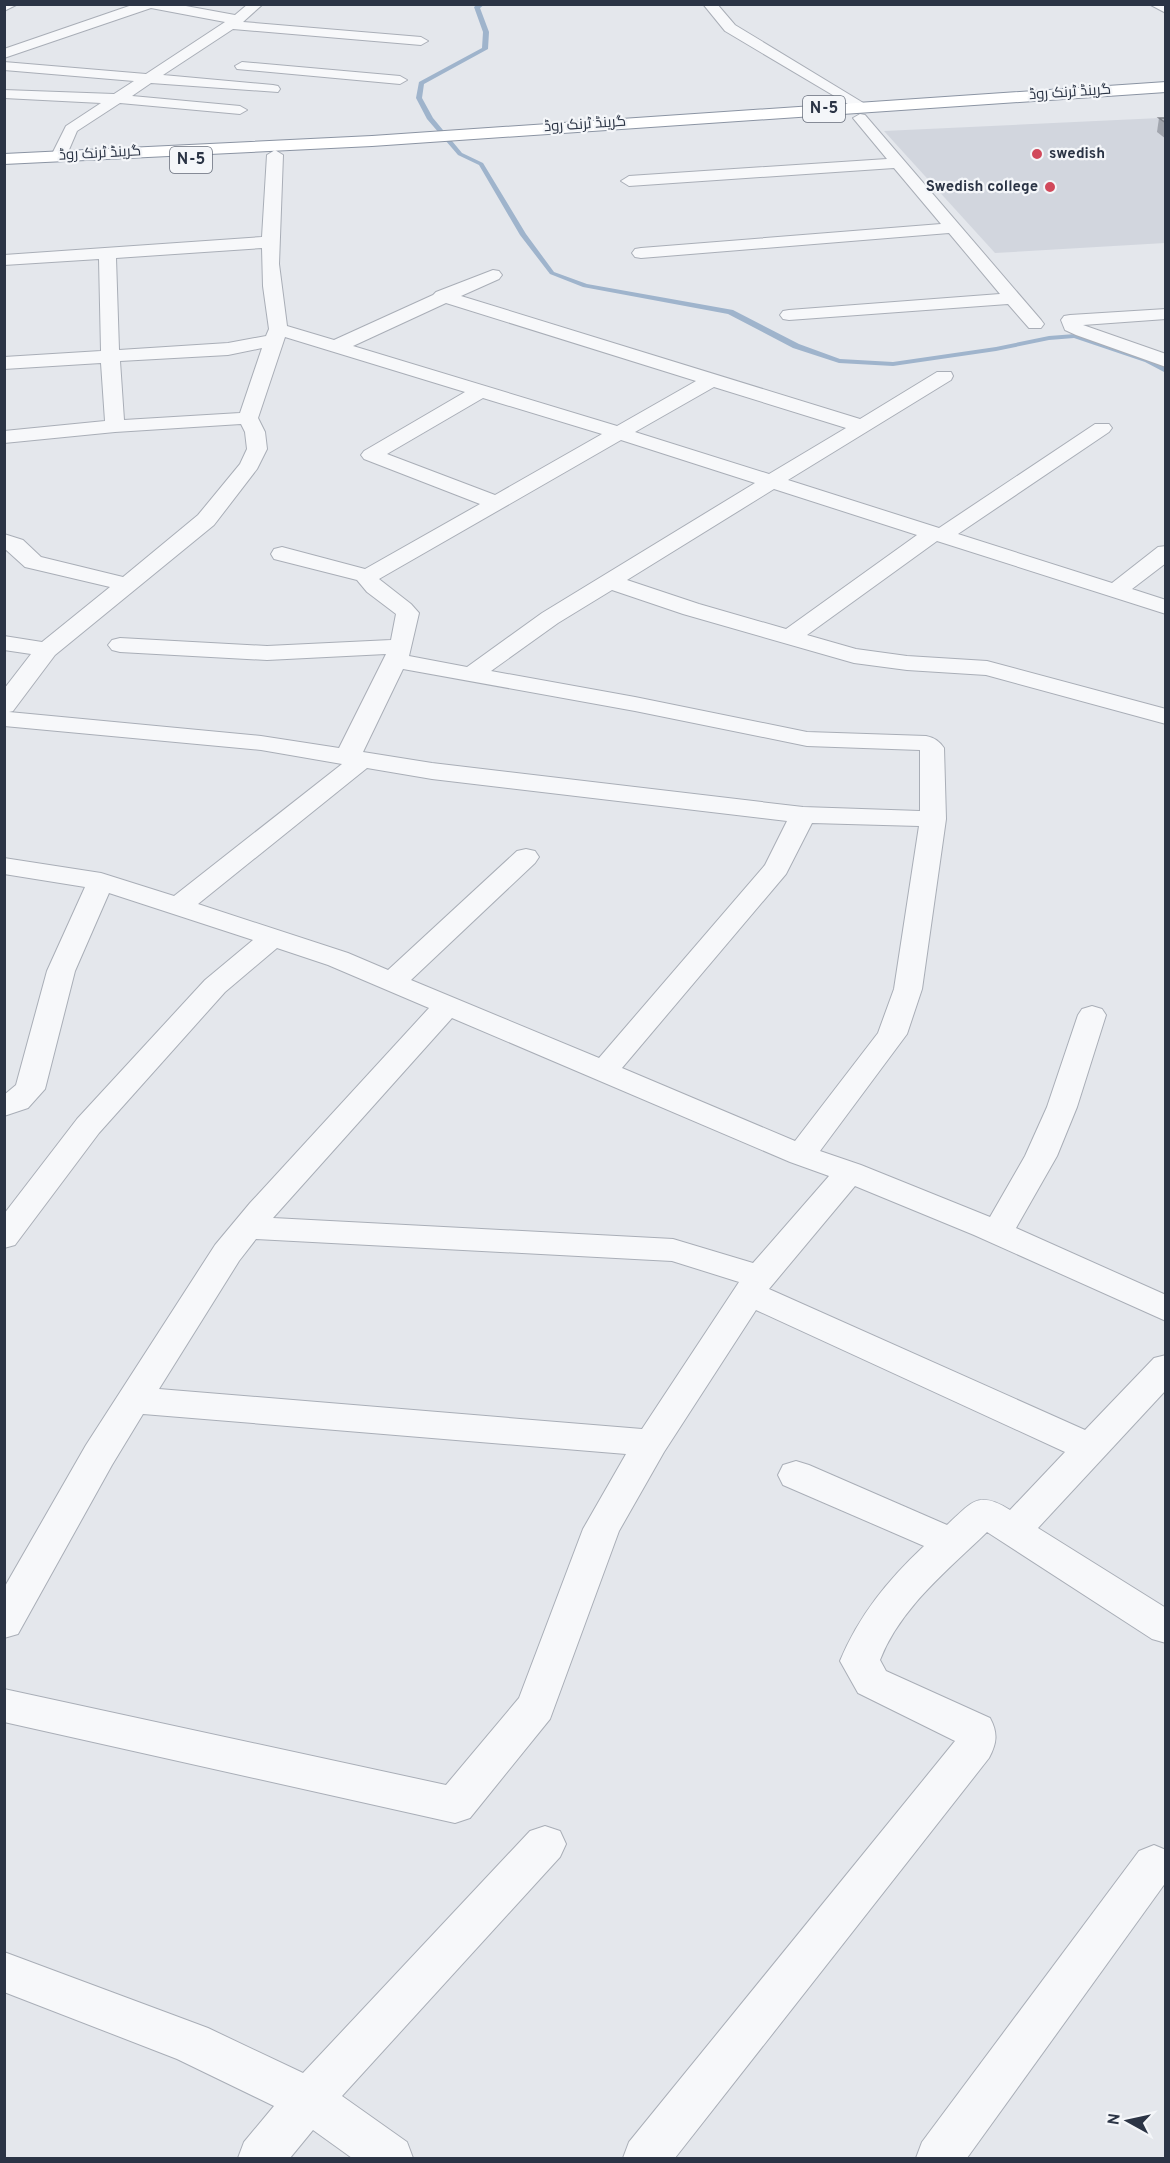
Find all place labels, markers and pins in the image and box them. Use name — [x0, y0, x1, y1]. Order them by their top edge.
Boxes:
place label: swedish — [1049, 145, 1105, 164]
marker: swedish — [1030, 147, 1044, 161]
place label: Swedish college — [926, 178, 1038, 197]
marker: Swedish college — [1043, 180, 1057, 194]

